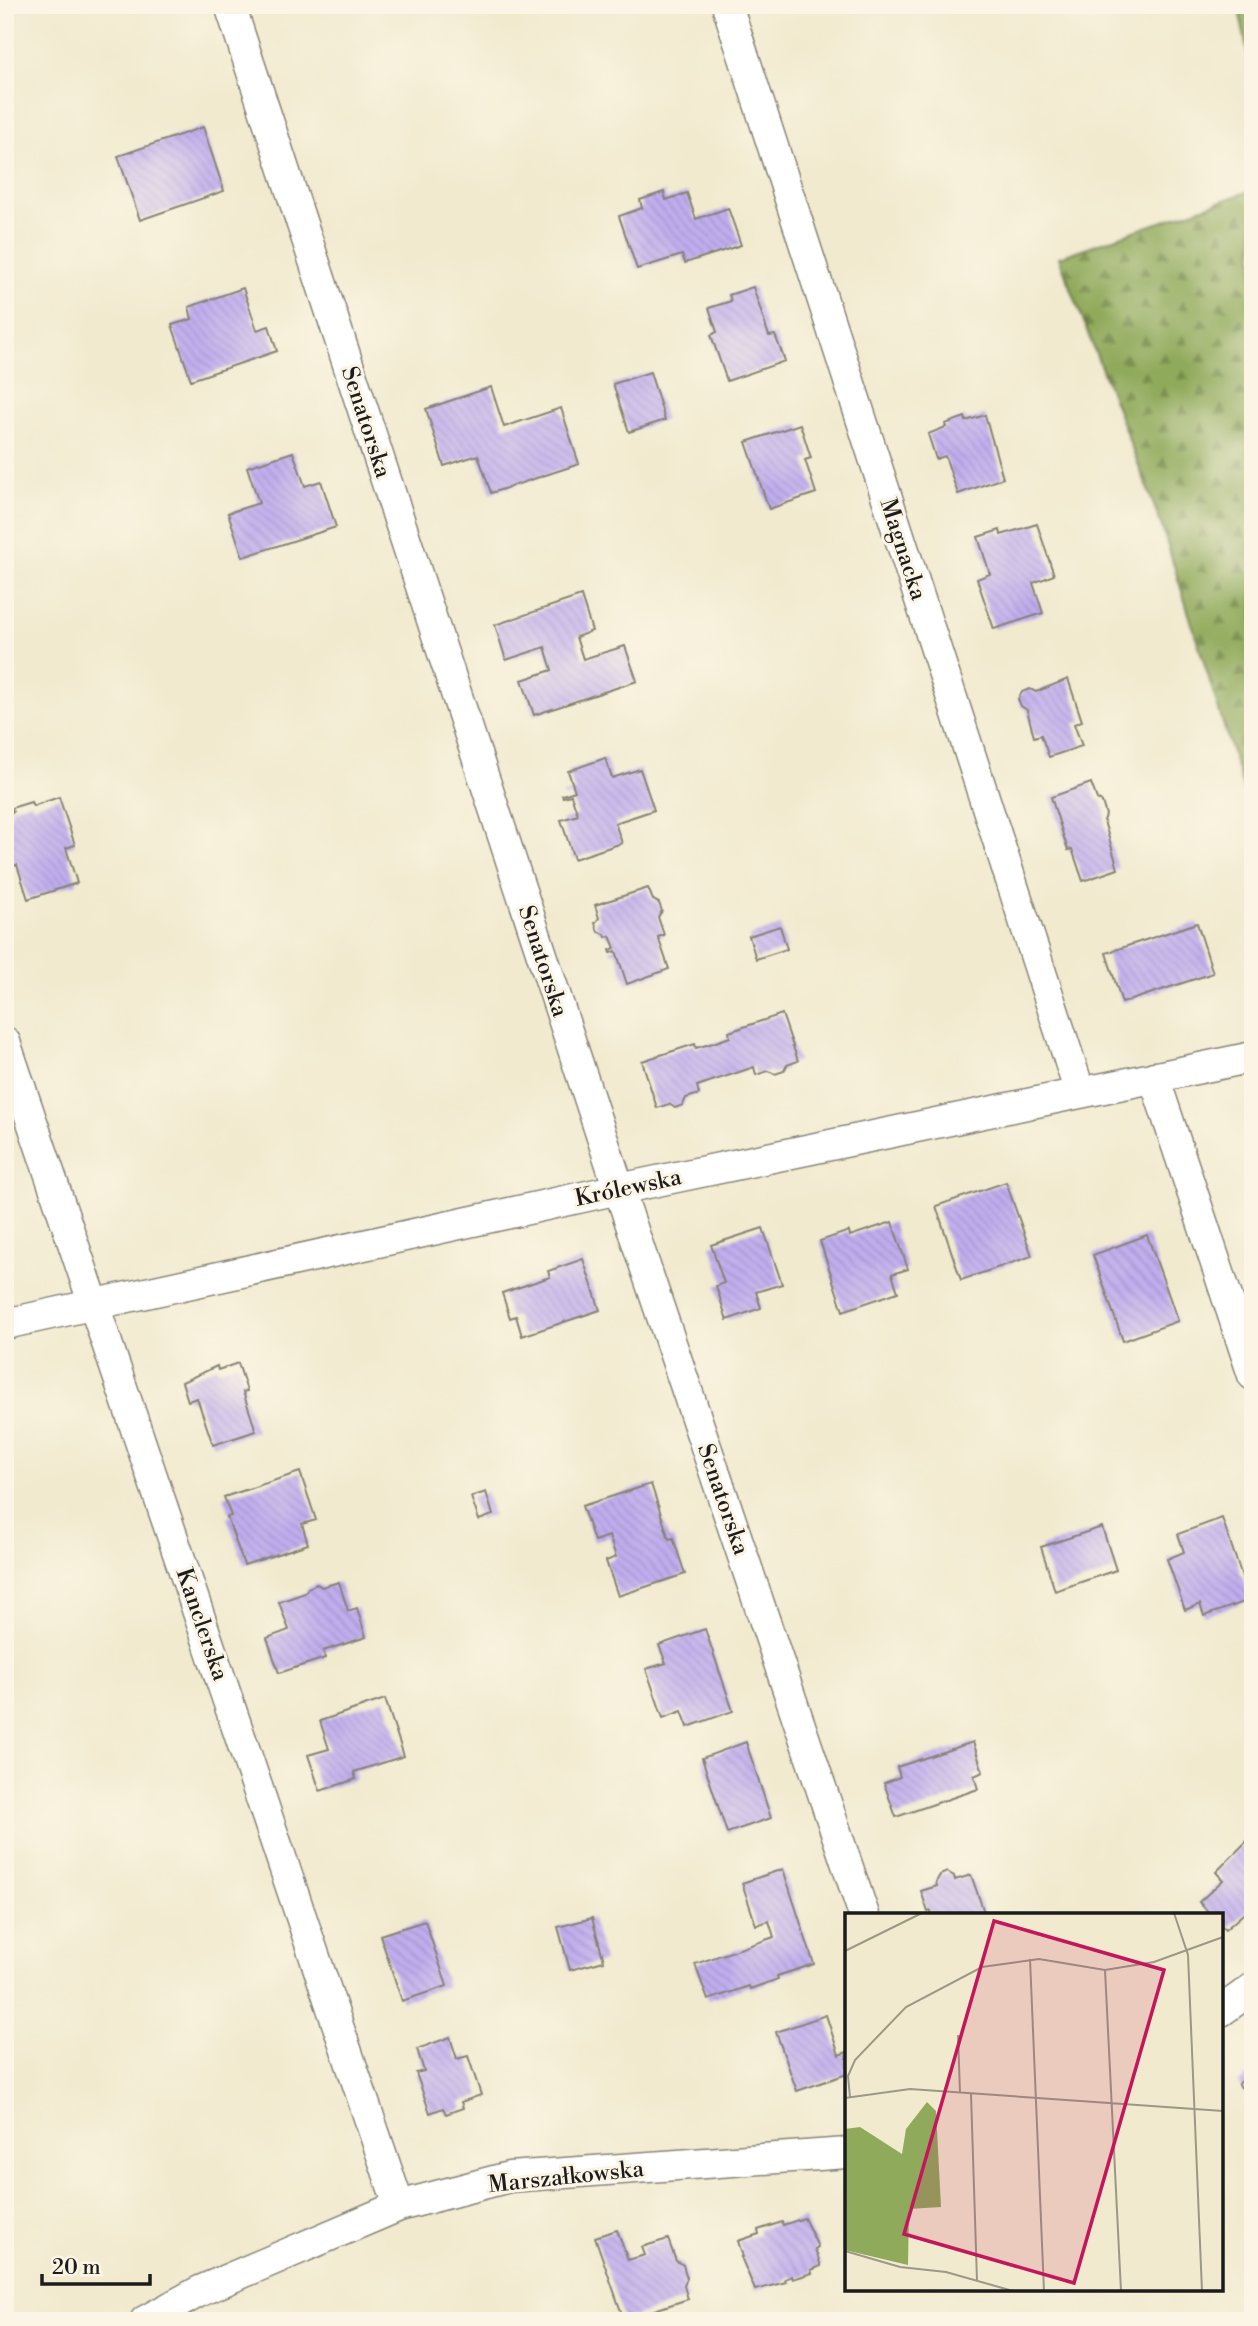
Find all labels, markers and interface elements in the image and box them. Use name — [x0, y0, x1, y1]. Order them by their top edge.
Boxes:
street label: Senatorska — [335, 363, 397, 482]
street label: Magnacka — [873, 495, 933, 604]
street label: Senatorska — [512, 902, 574, 1021]
street label: Królewska — [572, 1163, 684, 1213]
street label: Senatorska — [691, 1440, 755, 1559]
street label: Kanclerska — [170, 1564, 234, 1685]
inset map — [845, 1913, 1223, 2291]
street label: Marszałkowska — [487, 2155, 646, 2199]
scale bar — [42, 2242, 150, 2286]
text: 20 m — [52, 2255, 101, 2281]

